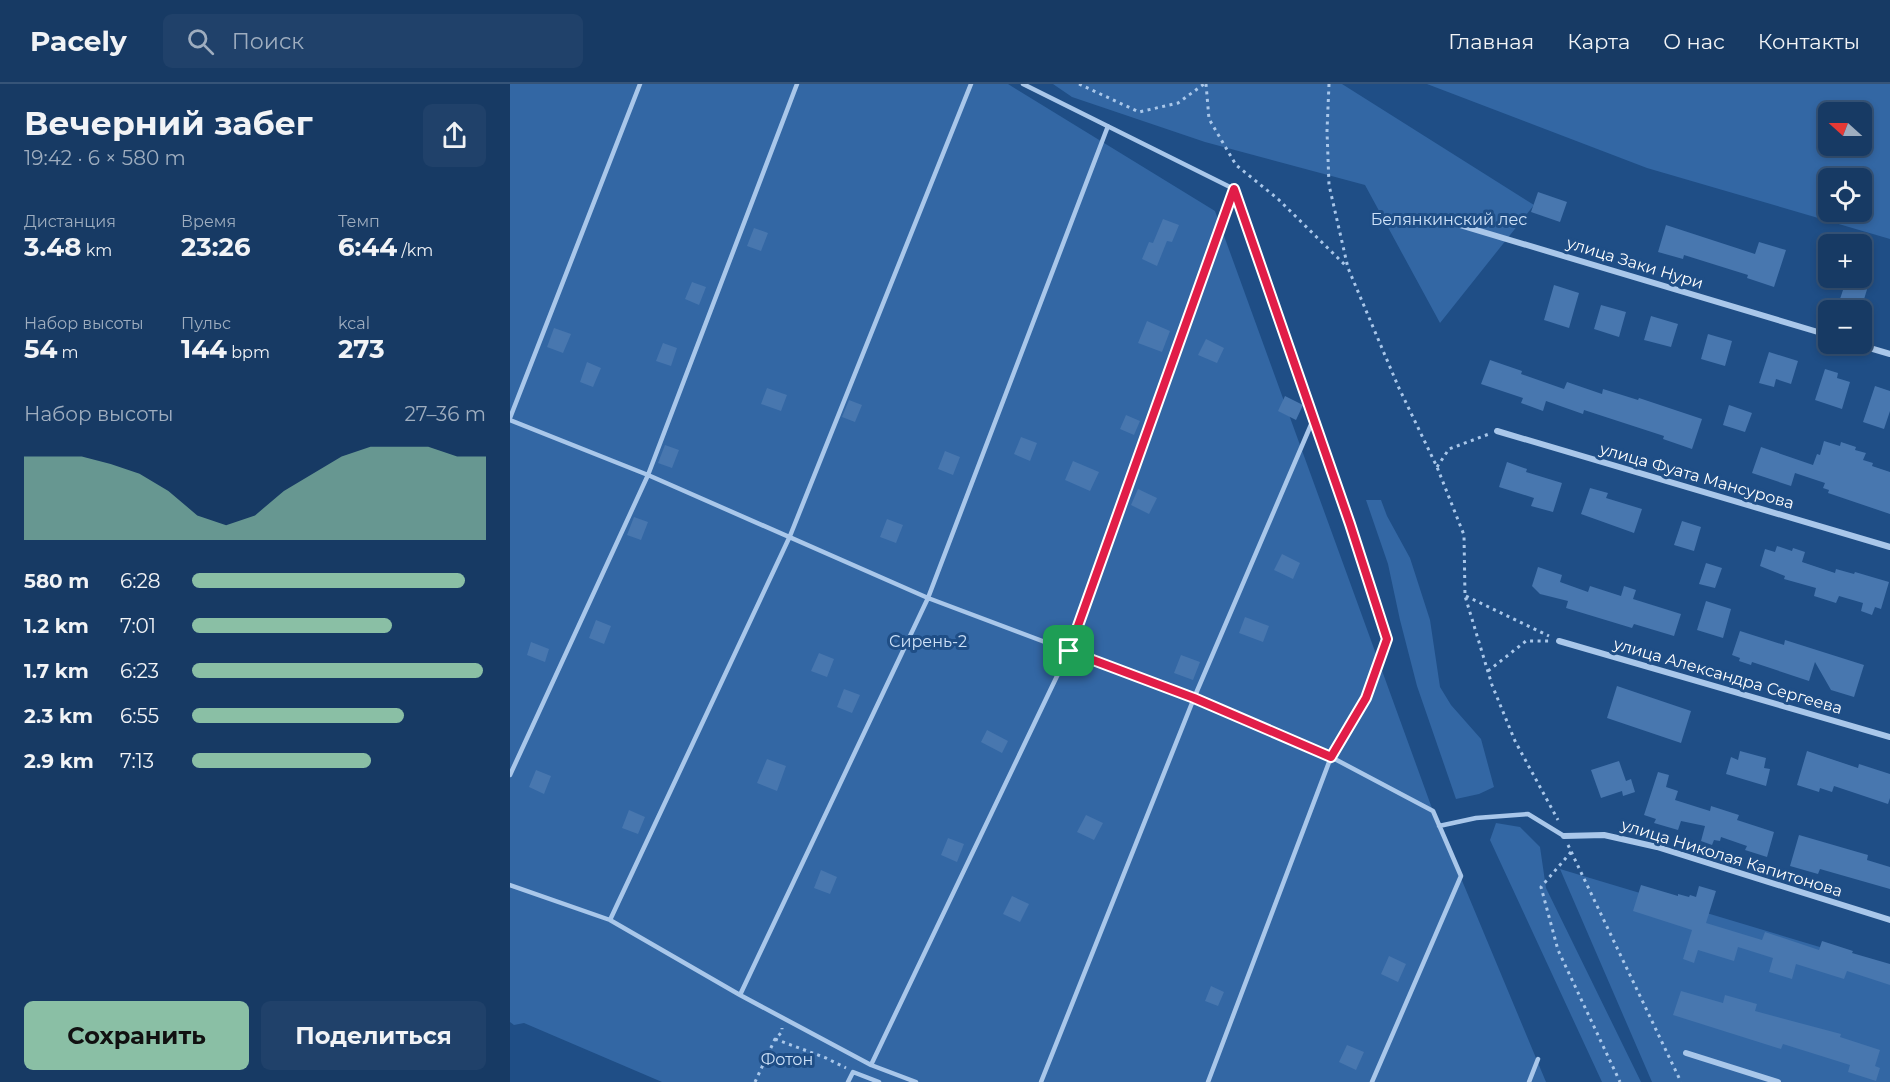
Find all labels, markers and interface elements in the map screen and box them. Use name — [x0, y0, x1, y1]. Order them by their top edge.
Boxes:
search box — [163, 14, 583, 68]
text: Pacely — [30, 24, 127, 58]
icon: search — [184, 25, 217, 58]
text: Поиск — [232, 28, 304, 55]
text: Главная — [1448, 29, 1534, 54]
text: Карта — [1567, 29, 1630, 54]
text: О нас — [1663, 29, 1725, 54]
text: Контакты — [1758, 29, 1860, 54]
north arrow — [1818, 102, 1872, 156]
map controls — [1818, 102, 1872, 354]
text: Вечерний забег — [24, 103, 313, 143]
button: share — [423, 104, 486, 167]
text: 19:42 · 6 × 580 m — [24, 146, 186, 170]
button: locate — [1818, 168, 1872, 222]
park label: Белянкинский лес — [1371, 210, 1527, 229]
text: Дистанция — [24, 212, 116, 231]
text: Время — [181, 212, 236, 231]
text: Темп — [338, 212, 380, 231]
text: 3.48 — [24, 231, 82, 263]
text: 23:26 — [181, 231, 250, 263]
text: 6:44 — [338, 231, 397, 263]
street label: улица Заки Нури — [1563, 233, 1706, 293]
button: + — [1818, 234, 1872, 288]
text: km — [82, 241, 112, 260]
text: /km — [397, 241, 433, 260]
button: − — [1818, 300, 1872, 354]
text: Набор высоты — [24, 314, 144, 333]
text: Пульс — [181, 314, 231, 333]
text: kcal — [338, 314, 370, 333]
text: 54 — [24, 333, 57, 365]
text: 144 — [181, 333, 227, 365]
text: 273 — [338, 333, 385, 365]
text: m — [57, 343, 79, 362]
text: bpm — [227, 343, 270, 362]
text: Набор высоты — [24, 402, 173, 426]
text: 27–36 m — [404, 402, 486, 426]
street label: улица Фуата Мансурова — [1597, 439, 1796, 513]
text: 580 m — [24, 569, 89, 593]
text: 6:28 — [120, 569, 161, 593]
text: 1.2 km — [24, 614, 89, 638]
text: 7:01 — [120, 614, 156, 638]
pin — [1043, 625, 1094, 676]
park label: Сирень-2 — [889, 632, 967, 651]
icon: arrive — [1052, 634, 1085, 667]
street label: улица Александра Сергеева — [1610, 634, 1845, 718]
text: 1.7 km — [24, 659, 89, 683]
text: 6:23 — [120, 659, 159, 683]
text: 2.3 km — [24, 704, 93, 728]
text: 6:55 — [120, 704, 159, 728]
text: 2.9 km — [24, 749, 94, 773]
text: 7:13 — [120, 749, 154, 773]
street label: улица Николая Капитонова — [1618, 815, 1845, 901]
button: Сохранить — [24, 1001, 249, 1070]
button: Поделиться — [261, 1001, 486, 1070]
park label: Фотон — [761, 1050, 813, 1069]

